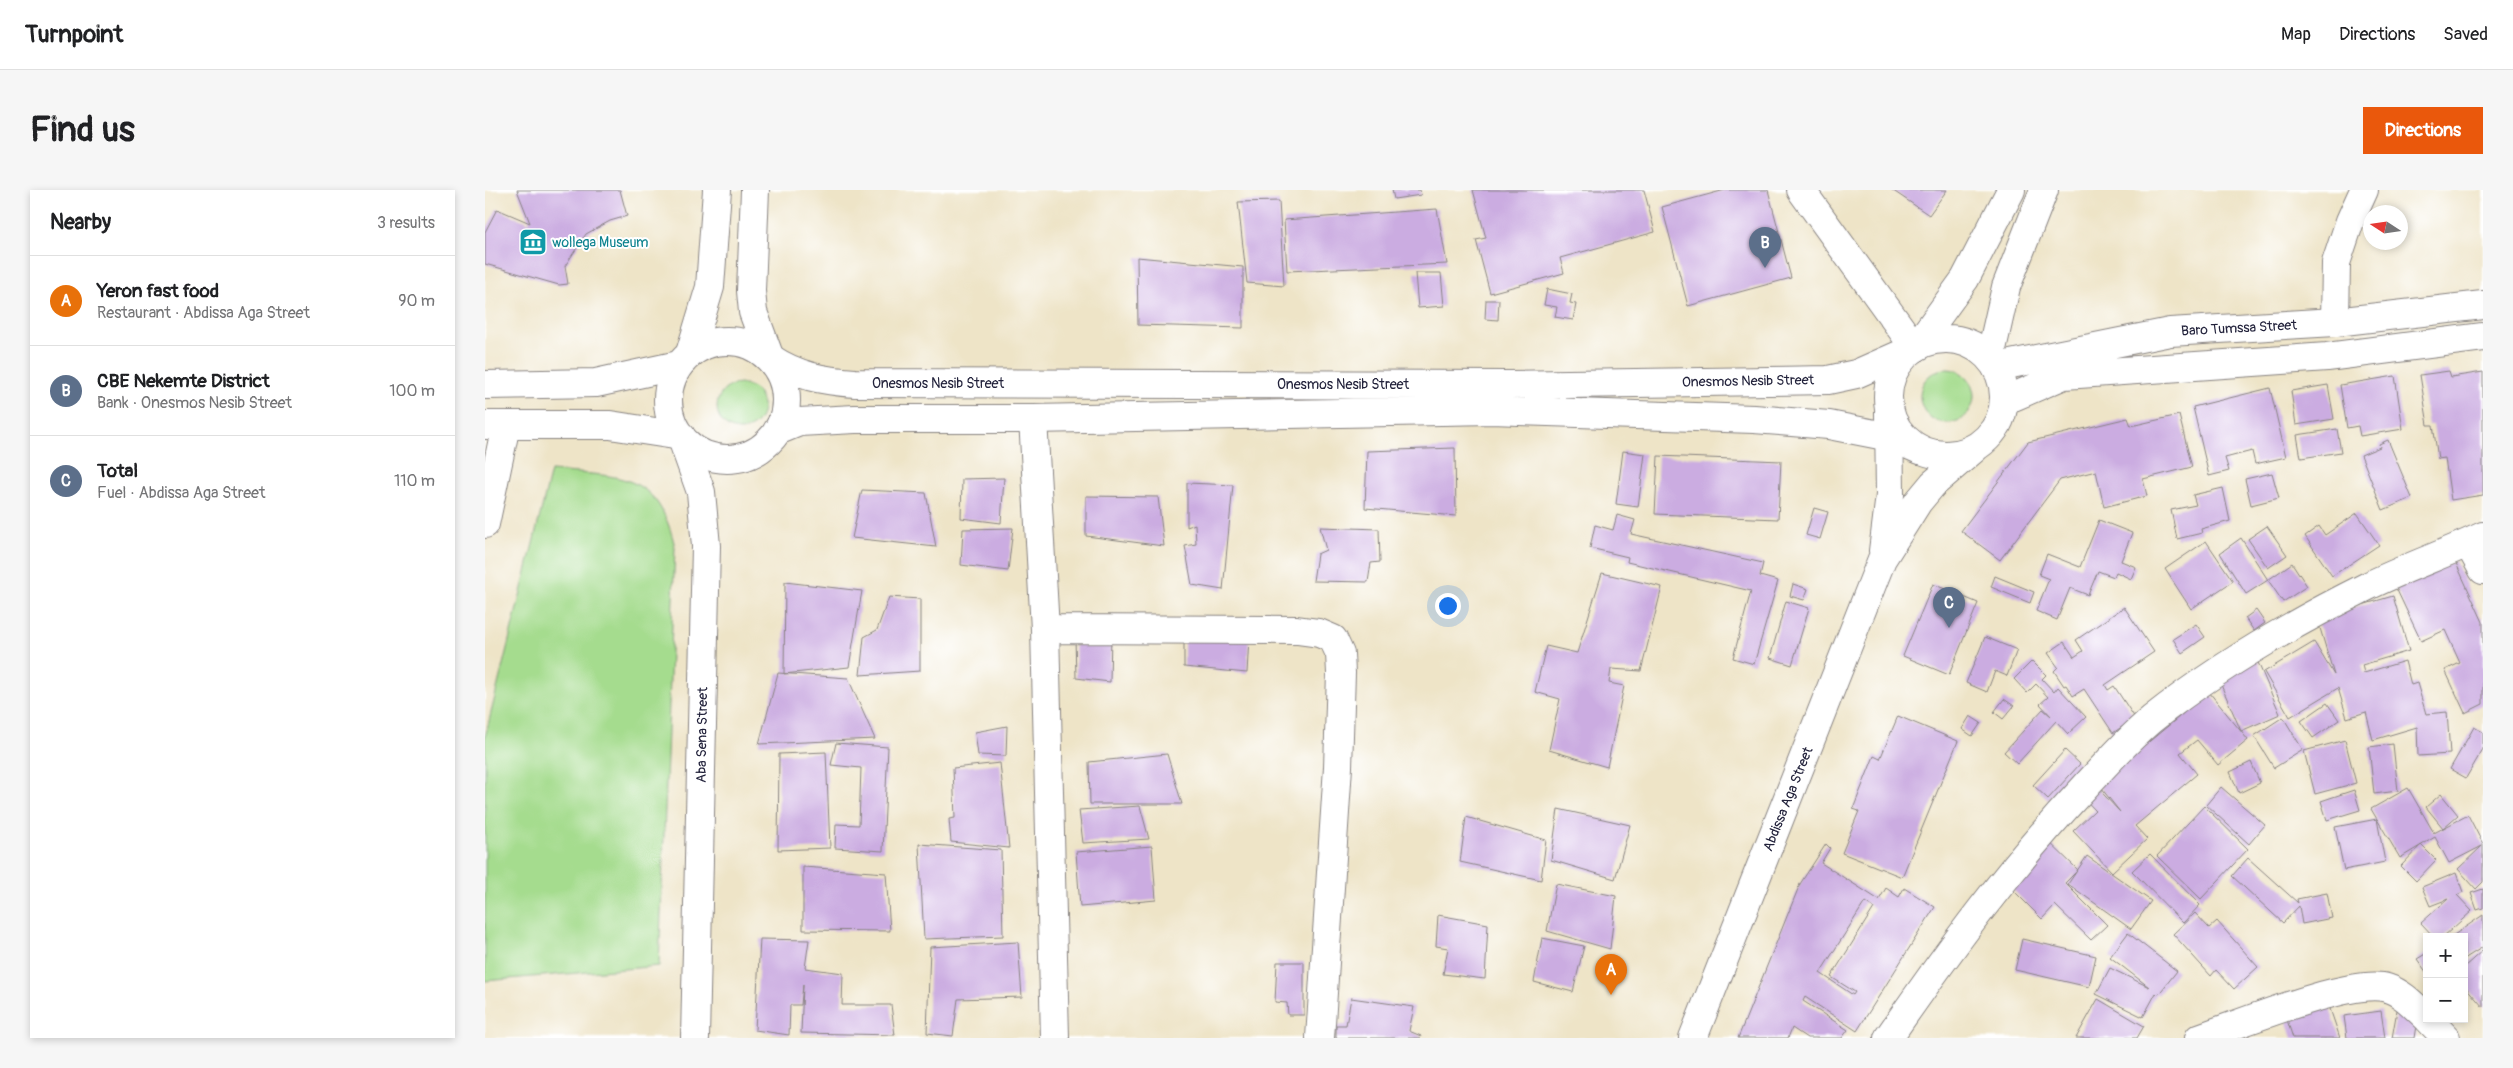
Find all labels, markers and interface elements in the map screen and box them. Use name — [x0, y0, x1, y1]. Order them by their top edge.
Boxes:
text: Turnpoint — [25, 20, 123, 49]
text: Map — [2281, 23, 2311, 46]
text: Directions — [2339, 23, 2415, 46]
text: Saved — [2443, 23, 2488, 46]
button: Directions — [2363, 107, 2483, 154]
text: Find us — [30, 108, 135, 152]
north arrow — [2363, 205, 2408, 250]
text: Nearby — [50, 209, 111, 236]
text: 3 results — [377, 213, 435, 233]
museum icon: wollega Museum — [518, 227, 548, 257]
pin: B — [1749, 227, 1781, 268]
place label: wollega Museum — [552, 234, 648, 251]
text: Yeron fast food — [97, 279, 219, 303]
text: A — [61, 291, 71, 311]
text: 90 m — [398, 291, 435, 311]
text: Restaurant · Abdissa Aga Street — [97, 303, 310, 323]
street label: Baro Tumssa Street — [2181, 316, 2298, 340]
text: CBE Nekemte District — [97, 369, 270, 393]
street label: Onesmos Nesib Street — [1682, 371, 1815, 391]
street label: Onesmos Nesib Street — [872, 375, 1004, 392]
street label: Onesmos Nesib Street — [1277, 376, 1409, 393]
text: B — [61, 381, 71, 401]
text: 100 m — [389, 381, 435, 401]
text: Bank · Onesmos Nesib Street — [97, 393, 292, 413]
text: Total — [97, 459, 138, 483]
text: C — [61, 471, 71, 491]
text: 110 m — [394, 471, 435, 491]
text: Fuel · Abdissa Aga Street — [97, 483, 265, 503]
pin: C — [1933, 587, 1965, 628]
your location — [1435, 593, 1461, 619]
street label: Aba Sena Street — [693, 687, 711, 783]
street label: Abdissa Aga Street — [1759, 744, 1817, 854]
map controls — [2423, 933, 2468, 1023]
button: + — [2423, 933, 2468, 978]
pin: A — [1595, 954, 1627, 995]
button: − — [2423, 978, 2468, 1023]

